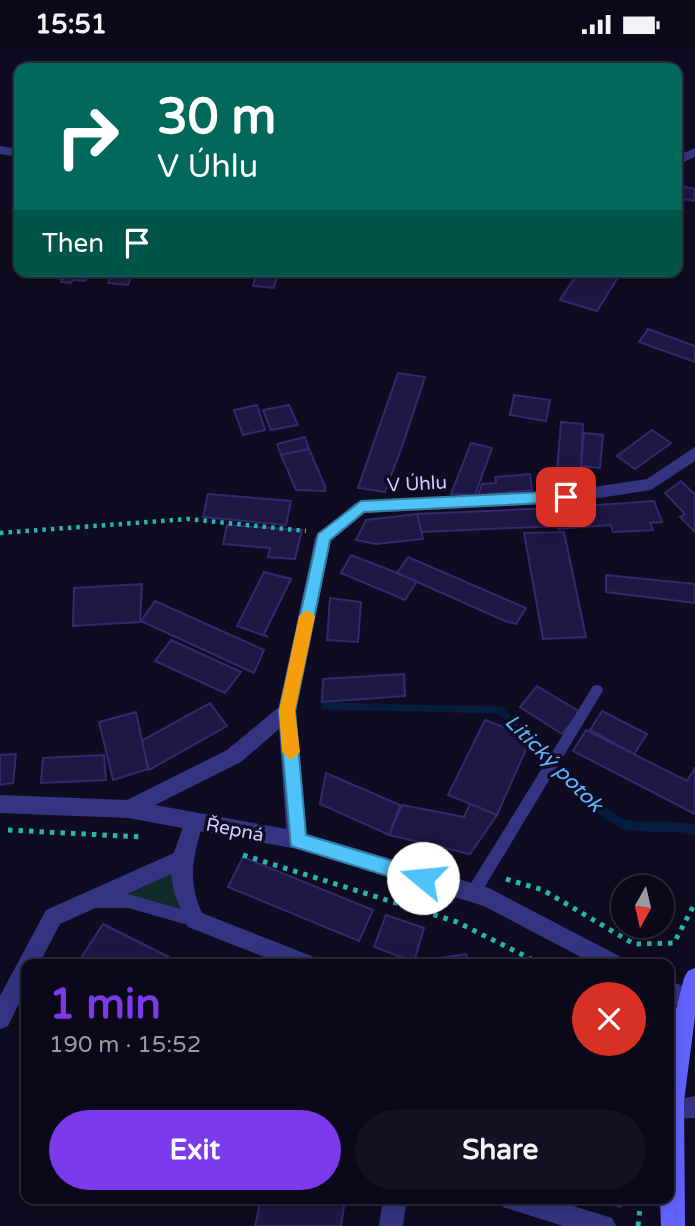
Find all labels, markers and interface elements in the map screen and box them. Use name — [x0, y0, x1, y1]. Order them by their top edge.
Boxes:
text: 15:51 — [35, 9, 107, 40]
text: 30 m — [157, 88, 276, 147]
icon: right — [42, 91, 133, 182]
text: V Úhlu — [157, 148, 258, 186]
icon: arrive — [118, 224, 156, 262]
text: Then — [42, 228, 104, 259]
pin — [536, 467, 596, 527]
street label: V Úhlu — [386, 470, 448, 497]
icon: arrive — [547, 478, 585, 516]
water label: Litický potok — [500, 709, 609, 819]
street label: Řepná — [204, 814, 266, 846]
position arrow — [386, 841, 460, 915]
north arrow — [611, 875, 674, 938]
map controls — [611, 875, 674, 938]
text: 1 min — [49, 979, 161, 1030]
button: close — [572, 982, 646, 1056]
text: 190 m · 15:52 — [49, 1031, 201, 1059]
button: Exit — [49, 1110, 341, 1190]
button: Share — [355, 1110, 646, 1190]

